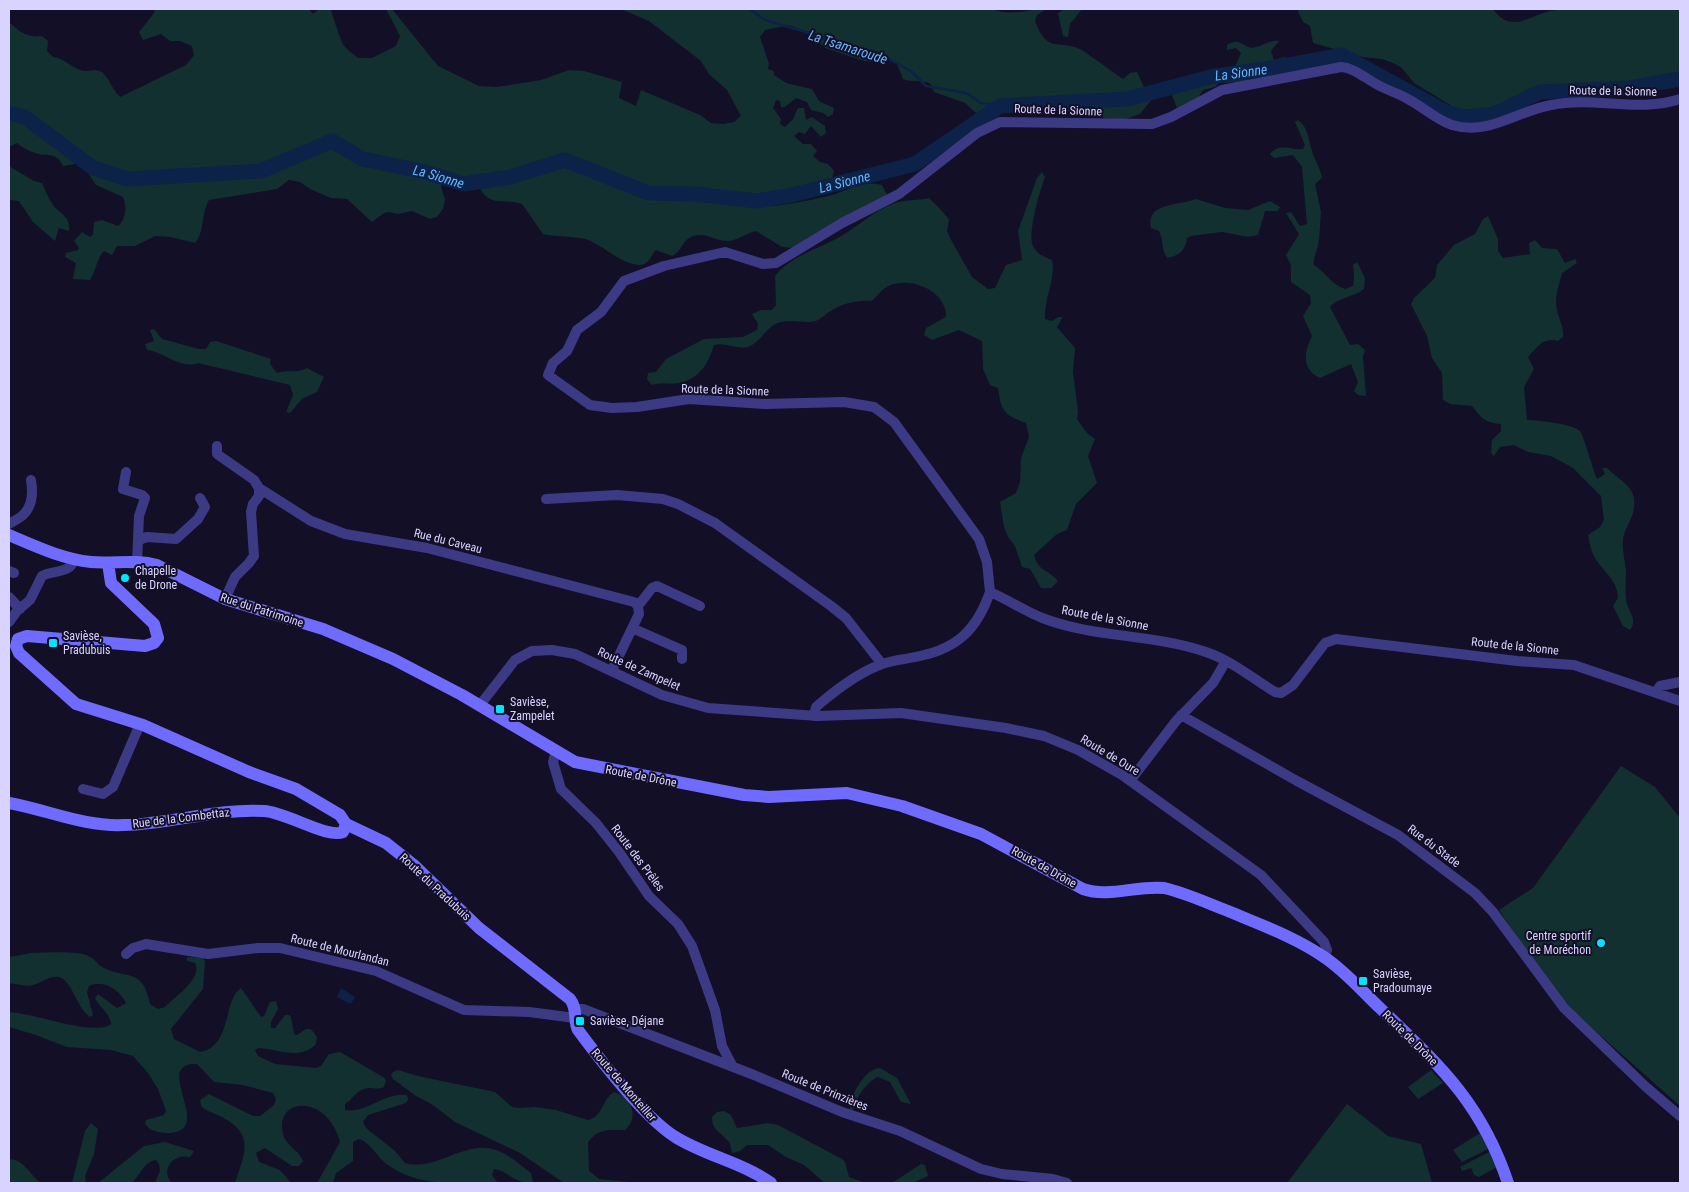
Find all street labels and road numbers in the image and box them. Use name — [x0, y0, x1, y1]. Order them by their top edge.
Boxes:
street label: Route de la Sionne — [1569, 83, 1657, 99]
street label: Route de la Sionne — [1014, 101, 1103, 119]
street label: Route de la Sionne — [681, 381, 770, 399]
street label: Rue du Caveau — [412, 526, 484, 556]
street label: Rue du Patrimoine — [219, 590, 306, 630]
street label: Route de la Sionne — [1060, 603, 1150, 633]
street label: Route de la Sionne — [1471, 634, 1560, 658]
street label: Route de Zampelet — [596, 645, 683, 694]
street label: Route de Oure — [1078, 732, 1142, 778]
street label: Route de Drône — [604, 762, 678, 790]
street label: Rue de la Combettaz — [132, 805, 230, 831]
street label: Route des Prêles — [608, 822, 668, 894]
street label: Rue du Stade — [1405, 822, 1463, 871]
street label: Route de Drône — [1009, 843, 1079, 891]
street label: Route du Pradubuis — [397, 850, 473, 924]
street label: Route de Mourlandan — [289, 931, 391, 969]
street label: Route de Drône — [1379, 1007, 1441, 1069]
street label: Route de Monteiller — [589, 1046, 660, 1125]
street label: Route de Prinzières — [780, 1066, 870, 1114]

